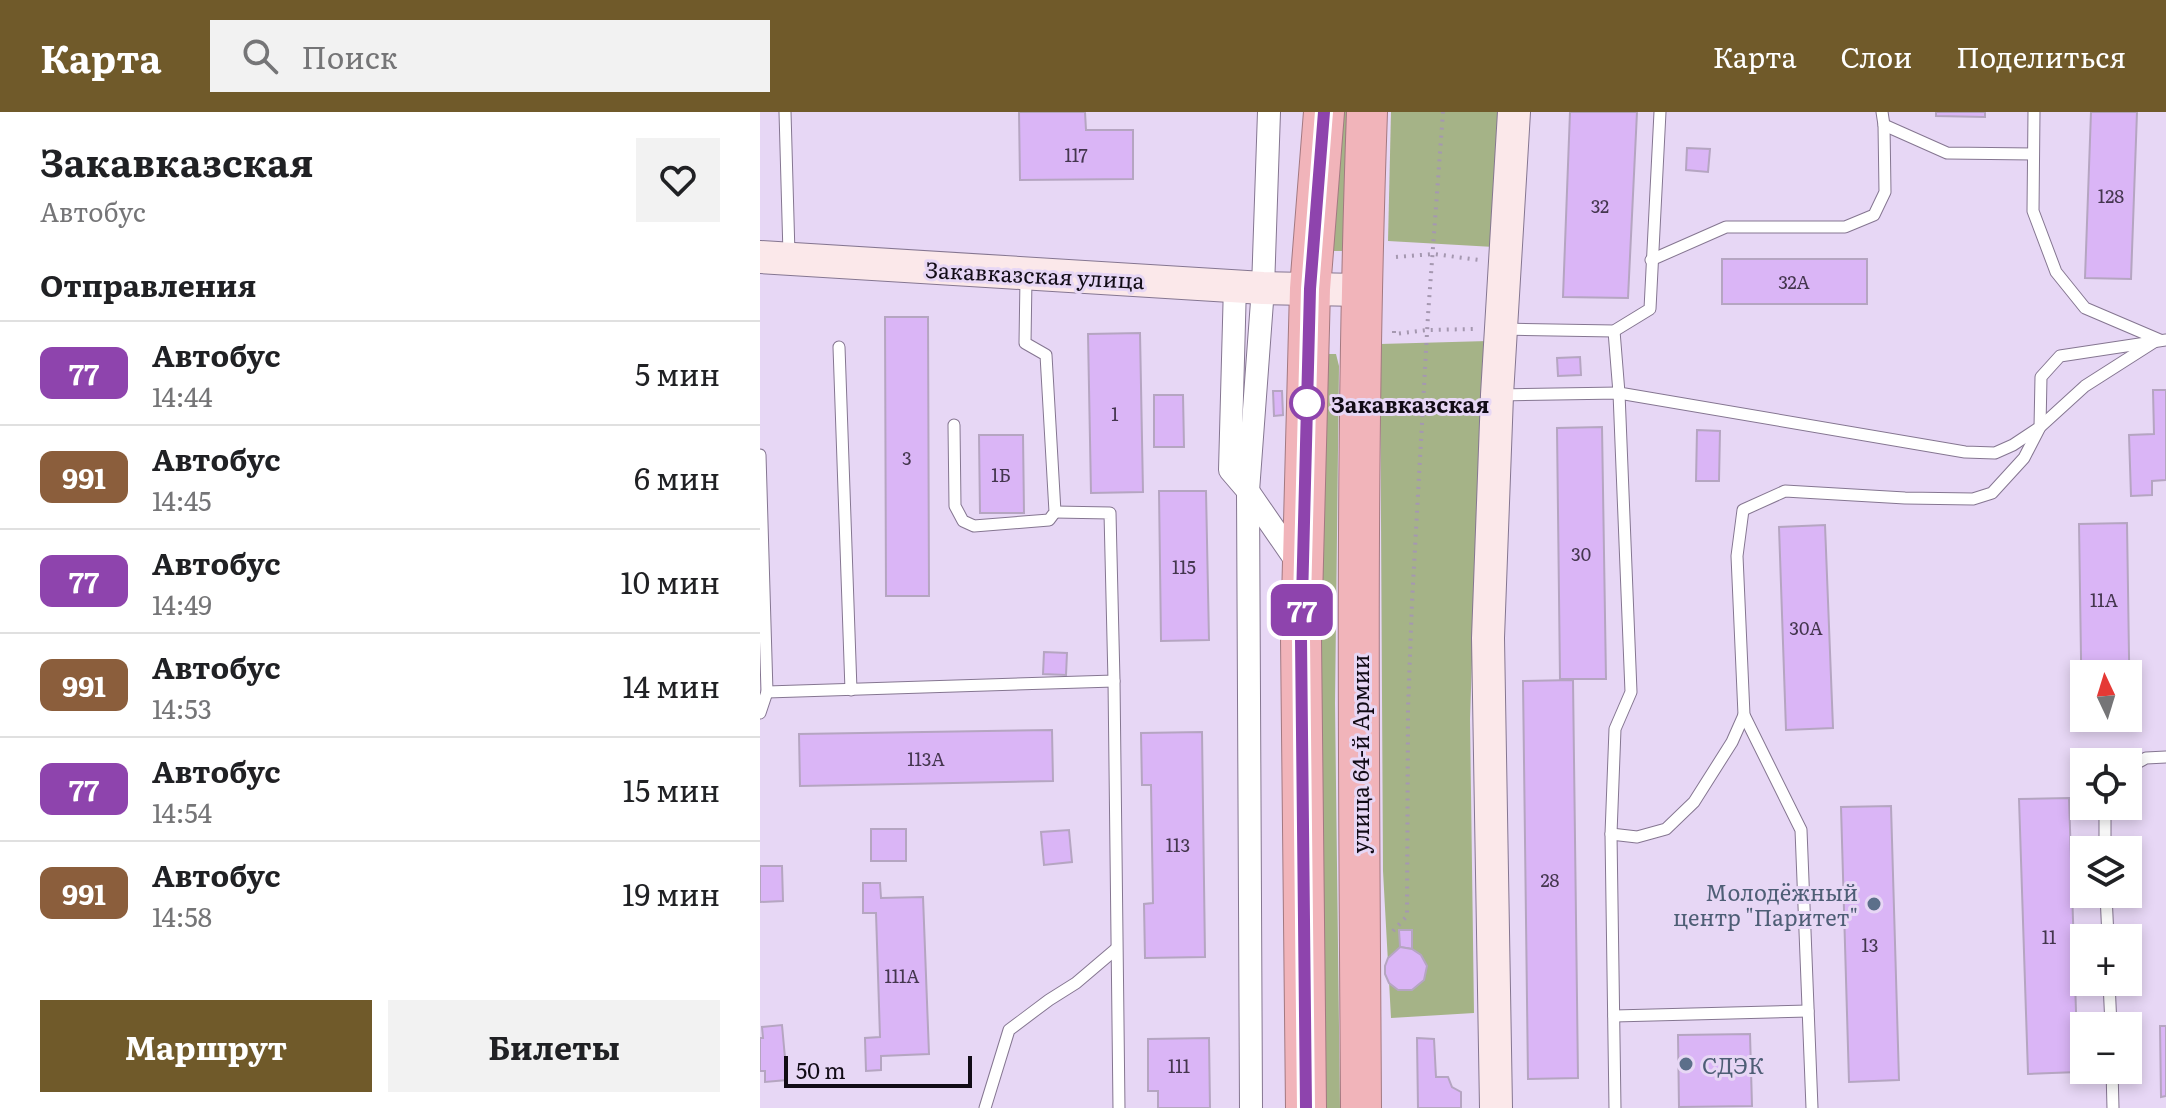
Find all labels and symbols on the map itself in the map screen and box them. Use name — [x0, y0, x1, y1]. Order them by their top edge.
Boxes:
house number: 117 — [1064, 141, 1088, 168]
house number: 128 — [2098, 182, 2124, 209]
house number: 32 — [1591, 192, 1609, 219]
street label: Закавказская улица — [925, 252, 1146, 296]
house number: 32А — [1778, 268, 1810, 295]
marker: Закавказская — [1290, 386, 1324, 420]
place label: Закавказская — [1331, 387, 1489, 420]
house number: 1 — [1111, 400, 1119, 427]
house number: 3 — [902, 444, 912, 471]
house number: 1Б — [991, 461, 1011, 488]
house number: 30 — [1571, 540, 1591, 567]
house number: 115 — [1172, 553, 1196, 580]
line badge: 77 — [1266, 584, 1338, 636]
house number: 11А — [2090, 586, 2118, 613]
house number: 30А — [1789, 614, 1823, 641]
street label: улица 64-й Армии — [1343, 654, 1376, 854]
north arrow — [2070, 660, 2142, 732]
house number: 113А — [907, 745, 945, 772]
house number: 113 — [1166, 831, 1190, 858]
house number: 28 — [1540, 866, 1560, 893]
place label: Молодёжный центр "Паритет" — [1673, 875, 1858, 933]
marker: Молодёжный центр "Паритет" — [1865, 895, 1883, 913]
house number: 11 — [2042, 923, 2056, 950]
house number: 13 — [1861, 931, 1879, 958]
house number: 111А — [884, 962, 920, 989]
place label: СДЭК — [1702, 1048, 1764, 1081]
scale bar — [784, 1052, 972, 1088]
house number: 111 — [1168, 1052, 1190, 1079]
marker: СДЭК — [1677, 1055, 1695, 1073]

